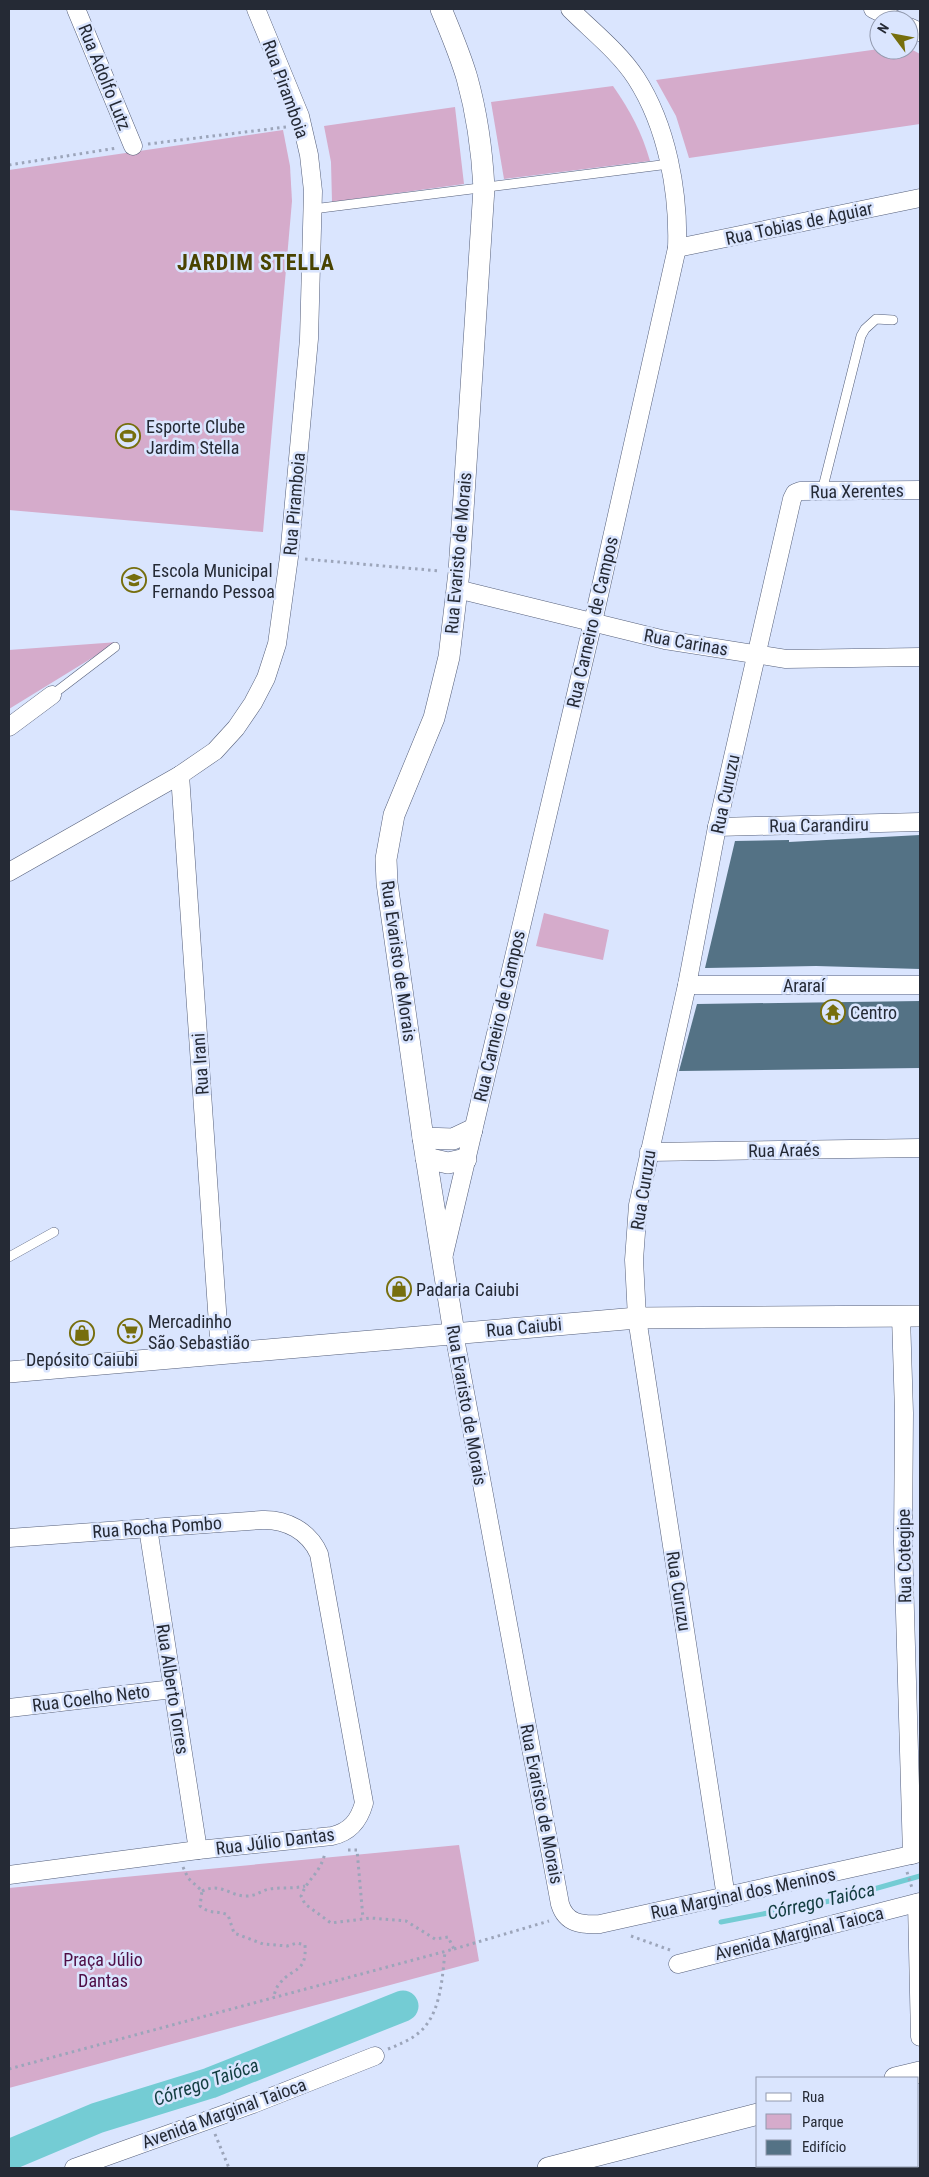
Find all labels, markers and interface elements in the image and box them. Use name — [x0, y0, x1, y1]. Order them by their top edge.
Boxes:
north arrow — [869, 10, 919, 60]
text: N — [874, 20, 892, 36]
street label: Rua Adolfo Lutz — [74, 21, 136, 133]
street label: Rua Piramboia — [259, 37, 313, 141]
street label: Rua Tobias de Aguiar — [724, 197, 875, 249]
district label: JARDIM STELLA — [177, 250, 335, 275]
place label: Esporte Clube Jardim Stella — [146, 416, 245, 458]
sports icon: Esporte Clube Jardim Stella — [115, 423, 141, 449]
street label: Rua Piramboia — [279, 452, 309, 556]
street label: Rua Evaristo de Morais — [440, 471, 476, 635]
street label: Rua Xerentes — [810, 480, 904, 502]
street label: Rua Carneiro de Campos — [562, 534, 622, 710]
place label: Escola Municipal Fernando Pessoa — [152, 560, 275, 602]
school or university icon: Escola Municipal Fernando Pessoa — [121, 567, 147, 593]
street label: Rua Carinas — [642, 624, 730, 660]
street label: Rua Curuzu — [706, 752, 744, 836]
street label: Rua Carandiru — [769, 814, 869, 836]
street label: Rua Evaristo de Morais — [377, 879, 421, 1043]
street label: Rua Carneiro de Campos — [469, 928, 529, 1104]
street label: Araraí — [783, 975, 826, 996]
temple icon: Centro — [820, 999, 846, 1025]
place label: Centro — [850, 1002, 897, 1023]
street label: Rua Irani — [187, 1032, 213, 1096]
street label: Rua Araés — [748, 1139, 820, 1161]
street label: Rua Curuzu — [626, 1149, 660, 1231]
shop icon: Padaria Caiubi — [386, 1276, 412, 1302]
place label: Padaria Caiubi — [416, 1279, 519, 1300]
place label: Mercadinho São Sebastião — [148, 1311, 250, 1353]
street label: Rua Caiubi — [485, 1313, 563, 1341]
supermarket icon: Mercadinho São Sebastião — [117, 1318, 143, 1344]
shop icon: Depósito Caiubi — [69, 1320, 95, 1346]
street label: Rua Evaristo de Morais — [443, 1323, 491, 1487]
place label: Depósito Caiubi — [26, 1349, 138, 1370]
street label: Rua Cotegipe — [893, 1509, 915, 1603]
street label: Rua Rocha Pombo — [92, 1512, 222, 1542]
street label: Rua Curuzu — [662, 1550, 696, 1632]
street label: Rua Alberto Torres — [152, 1622, 194, 1756]
street label: Rua Coelho Neto — [31, 1680, 151, 1716]
street label: Rua Evaristo de Morais — [516, 1722, 568, 1886]
street label: Rua Júlio Dantas — [214, 1823, 336, 1859]
street label: Rua Marginal dos Meninos — [649, 1863, 837, 1923]
water label: Córrego Taióca — [765, 1877, 877, 1925]
street label: Avenida Marginal Taioca — [712, 1902, 886, 1964]
park label: Praça Júlio Dantas — [63, 1949, 143, 1991]
water label: Córrego Taióca — [150, 2053, 262, 2111]
street label: Avenida Marginal Taioca — [139, 2073, 309, 2153]
legend — [756, 2077, 919, 2167]
text: Rua — [802, 2088, 824, 2106]
text: Parque — [802, 2113, 844, 2131]
text: Edifício — [802, 2138, 846, 2156]

